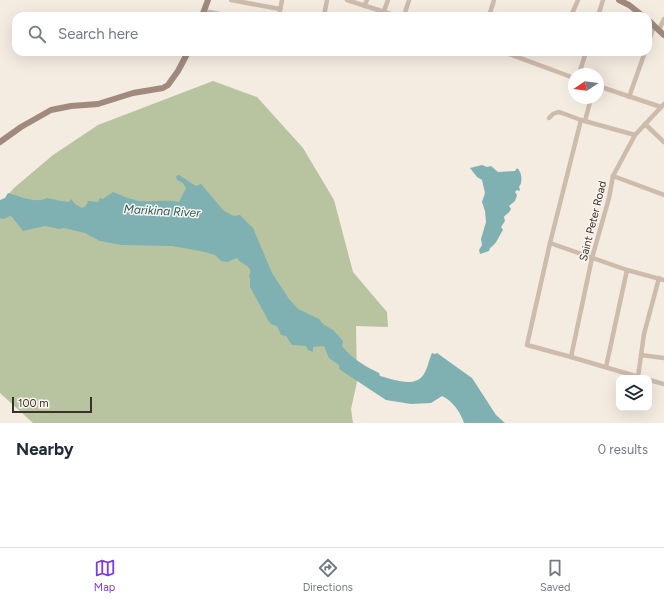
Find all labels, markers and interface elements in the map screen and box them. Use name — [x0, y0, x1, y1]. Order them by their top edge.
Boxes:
search box — [12, 12, 652, 56]
icon: search — [26, 23, 48, 45]
text: Search here — [58, 25, 138, 43]
north arrow — [568, 68, 604, 104]
street label: Saint Peter Road — [577, 180, 609, 262]
water label: Marikina River — [123, 202, 201, 220]
map controls — [616, 375, 652, 411]
button: layers — [616, 375, 652, 411]
scale bar — [12, 395, 92, 414]
text: 100 m — [18, 397, 49, 410]
text: Nearby — [16, 439, 74, 459]
text: 0 results — [598, 442, 648, 457]
tab: Map — [94, 557, 116, 594]
tab: Directions — [303, 557, 353, 594]
tab: Saved — [540, 557, 570, 594]

